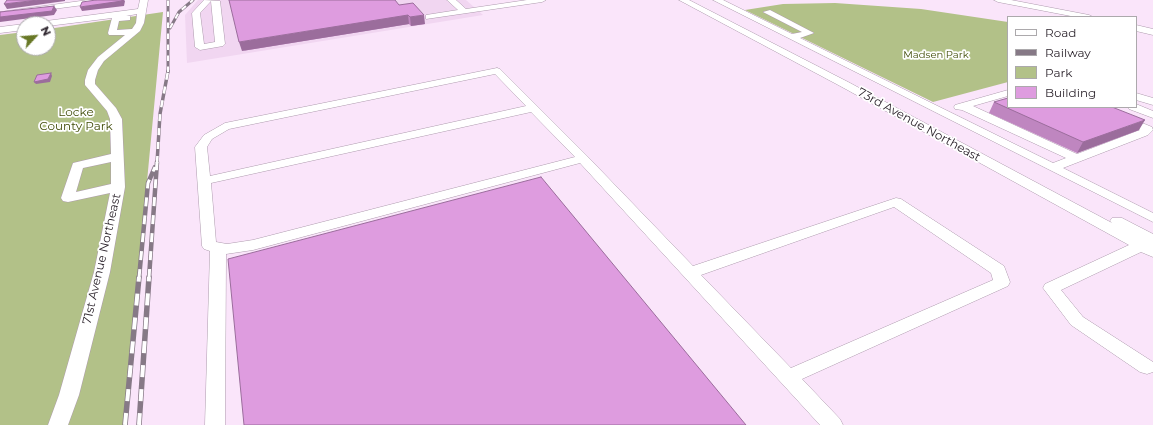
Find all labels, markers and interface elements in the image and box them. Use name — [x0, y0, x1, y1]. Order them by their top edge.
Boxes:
north arrow — [16, 16, 56, 56]
legend — [1007, 16, 1137, 108]
text: N — [38, 24, 54, 38]
text: Road — [1045, 25, 1076, 40]
text: Railway — [1045, 45, 1091, 60]
park label: Madsen Park — [903, 49, 969, 61]
text: Park — [1045, 65, 1072, 80]
street label: 73rd Avenue Northeast — [855, 85, 983, 165]
text: Building — [1045, 85, 1096, 100]
park label: Locke County Park — [39, 105, 113, 133]
street label: 71st Avenue Northeast — [80, 192, 124, 326]

